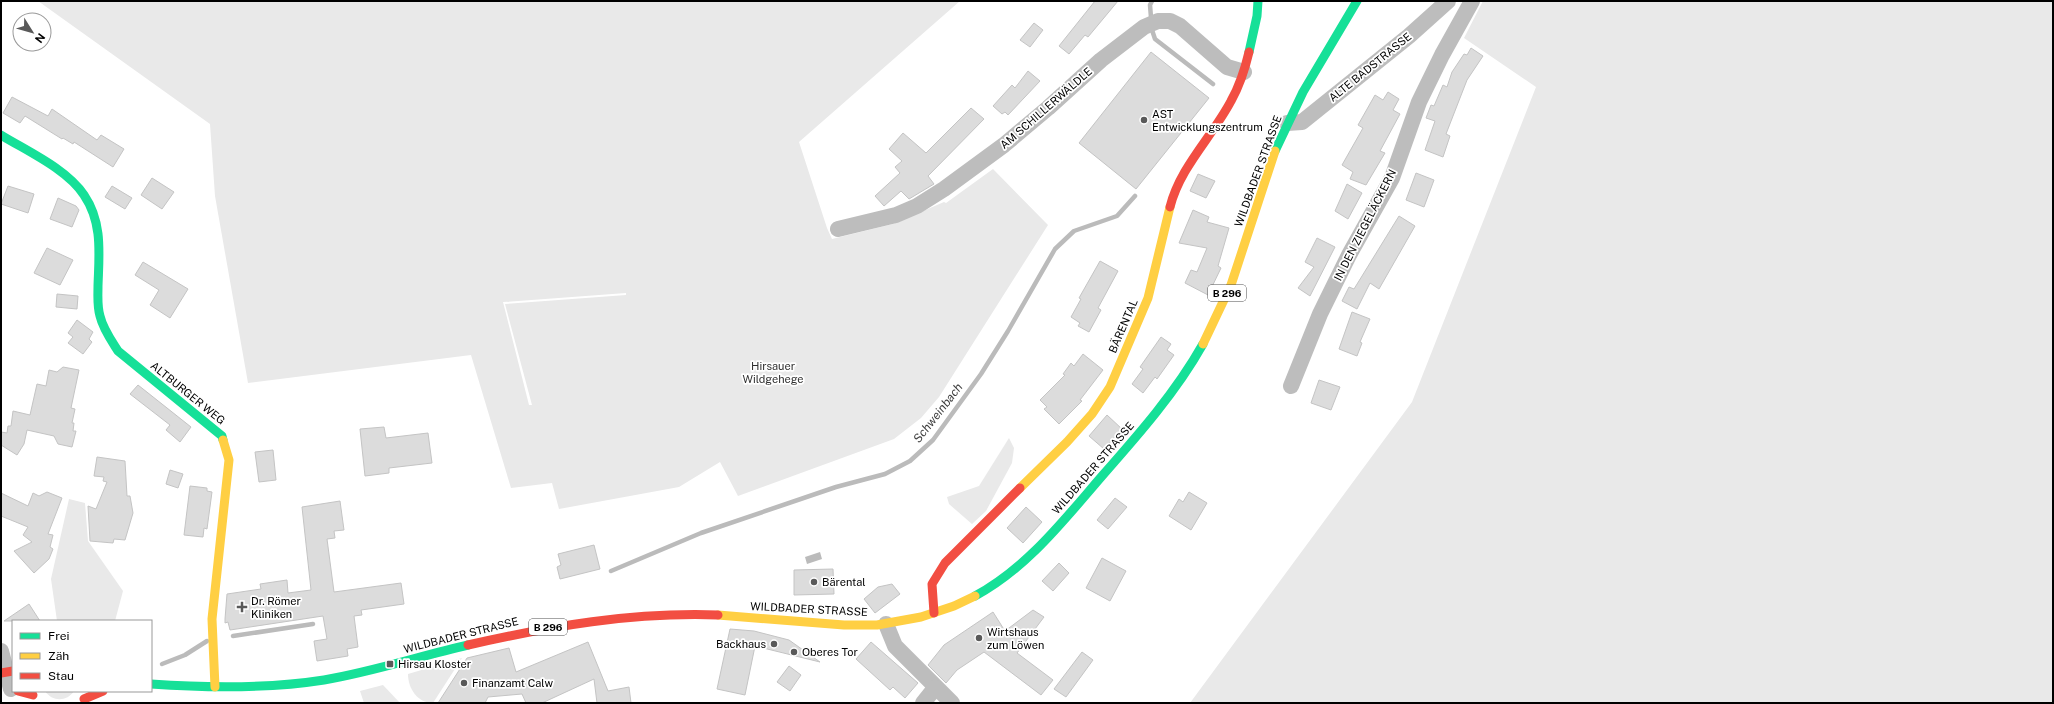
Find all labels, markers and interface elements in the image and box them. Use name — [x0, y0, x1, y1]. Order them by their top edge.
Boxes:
north arrow — [12, 12, 52, 52]
street label: ALTE BADSTRASSE — [1326, 30, 1414, 104]
text: N — [33, 31, 47, 45]
street label: AM SCHILLERWÄLDLE — [997, 64, 1094, 151]
place label: AST Entwicklungszentrum — [1152, 108, 1263, 133]
street label: WILDBADER STRASSE — [1232, 113, 1284, 228]
marker: AST Entwicklungszentrum — [1139, 115, 1149, 125]
street label: IN DEN ZIEGELÄCKERN — [1331, 167, 1398, 283]
road number: B 296 — [1208, 285, 1246, 301]
street label: BÄRENTAL — [1105, 297, 1140, 355]
street label: ALTBURGER WEG — [148, 359, 228, 427]
park label: Hirsauer Wildgehege — [742, 360, 804, 385]
water label: Schweinbach — [910, 380, 966, 446]
street label: WILDBADER STRASSE — [1050, 419, 1136, 516]
place label: Bärental — [822, 576, 866, 588]
marker: Bärental — [809, 577, 819, 587]
place label: Dr. Römer Kliniken — [251, 595, 301, 620]
street label: WILDBADER STRASSE — [750, 600, 868, 618]
marker: Dr. Römer Kliniken — [236, 601, 248, 613]
street label: WILDBADER STRASSE — [402, 615, 520, 655]
road number: B 296 — [529, 619, 567, 635]
legend — [12, 620, 152, 692]
place label: Wirtshaus zum Löwen — [987, 626, 1044, 651]
text: Frei — [48, 629, 70, 643]
marker: Wirtshaus zum Löwen — [974, 633, 984, 643]
place label: Backhaus — [716, 638, 766, 650]
marker: Backhaus — [769, 639, 779, 649]
place label: Oberes Tor — [802, 646, 858, 658]
marker: Oberes Tor — [789, 647, 799, 657]
text: Zäh — [48, 649, 69, 663]
place label: Hirsau Kloster — [398, 658, 471, 670]
marker: Hirsau Kloster — [385, 659, 395, 669]
text: Stau — [48, 669, 74, 683]
place label: Finanzamt Calw — [472, 677, 553, 689]
marker: Finanzamt Calw — [459, 678, 469, 688]

